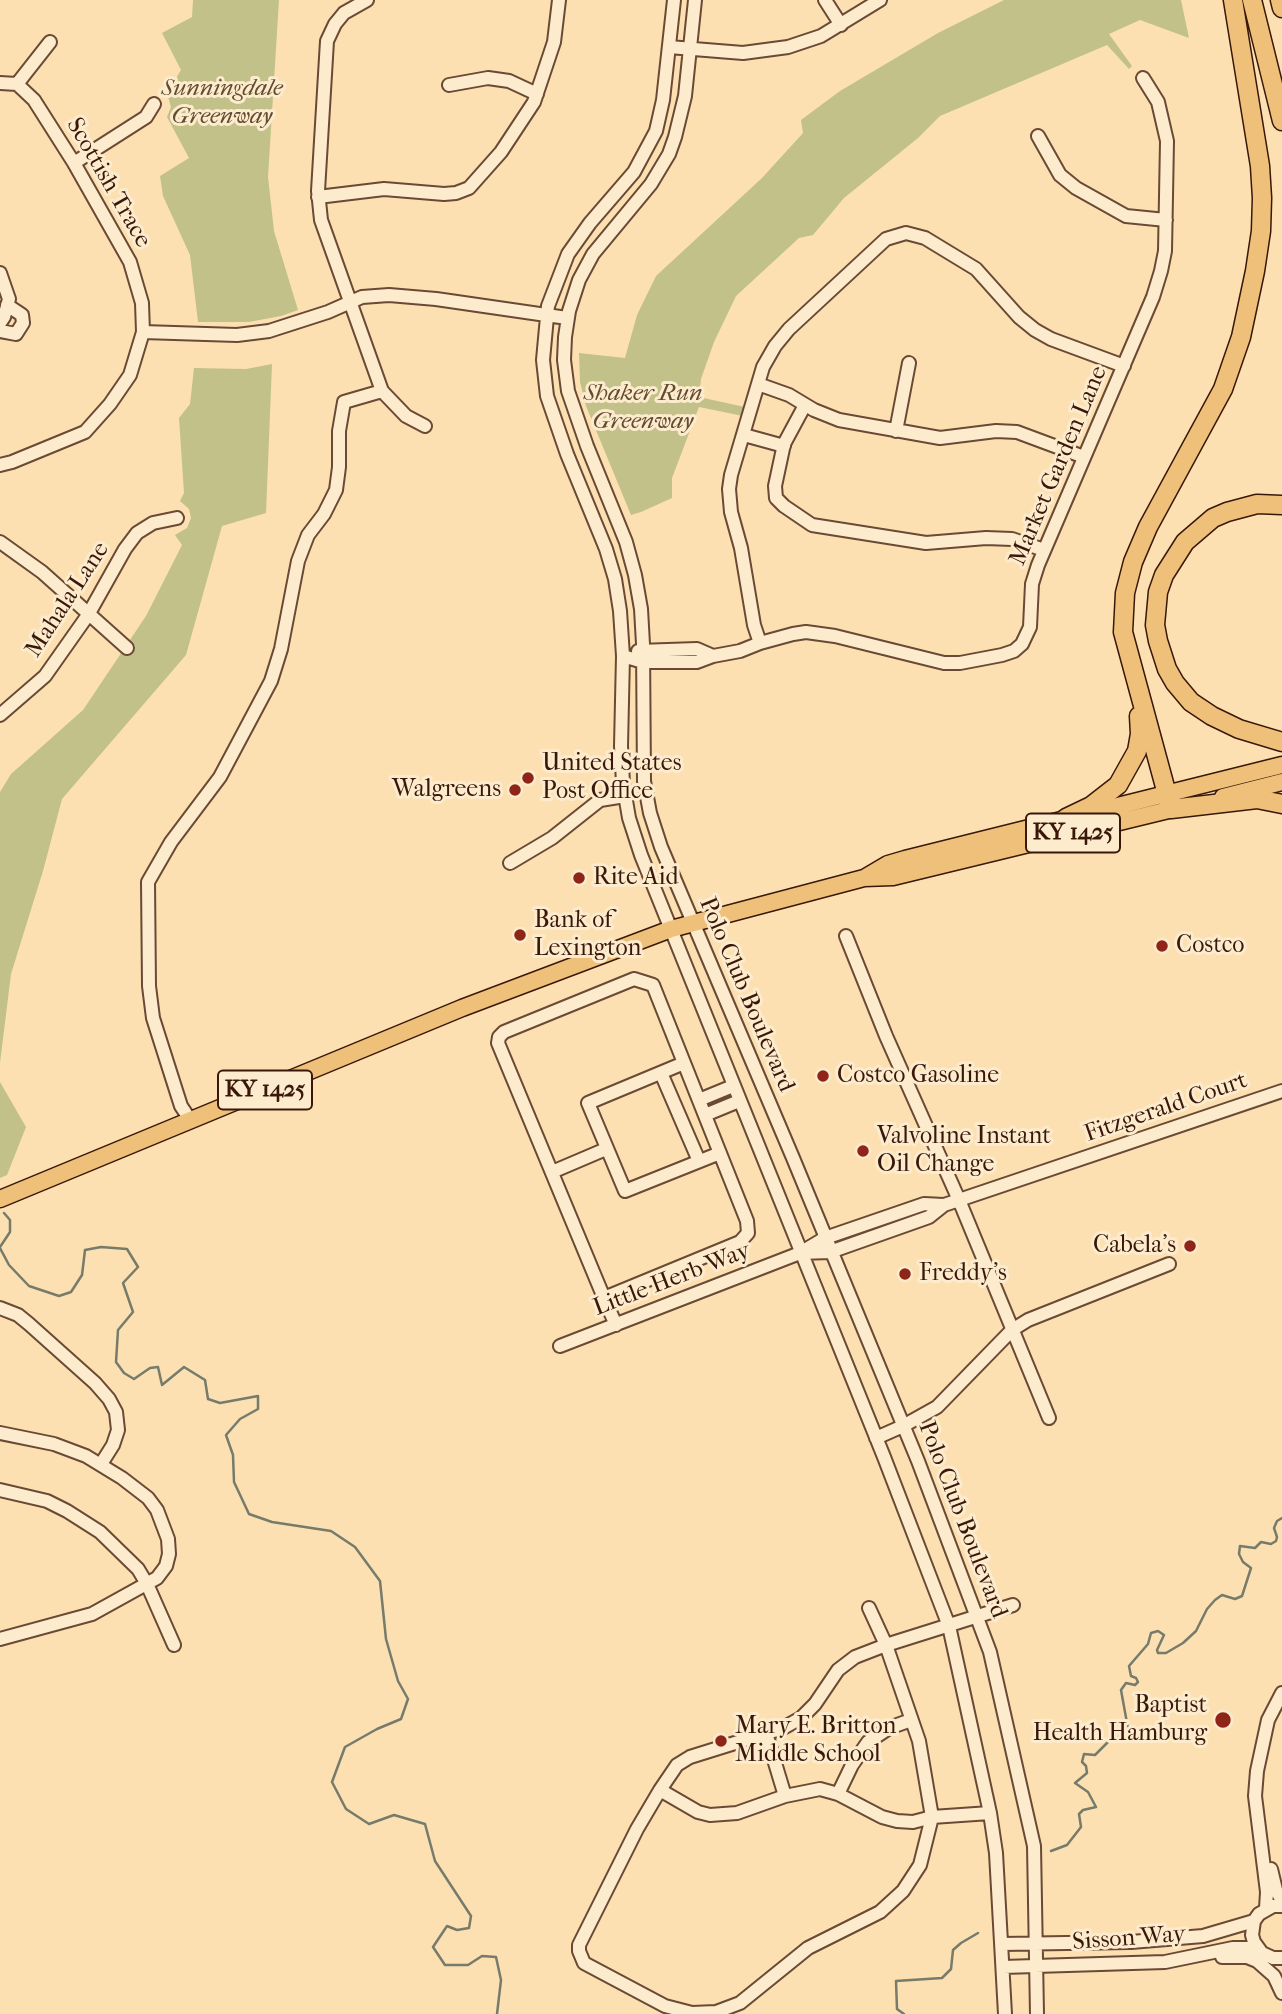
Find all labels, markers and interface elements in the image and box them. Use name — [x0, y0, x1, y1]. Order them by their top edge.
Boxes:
park label: Sunningdale Greenway — [161, 75, 283, 131]
street label: Scottish Trace — [59, 113, 157, 253]
street label: Market Garden Lane — [1004, 362, 1114, 570]
park label: Shaker Run Greenway — [584, 380, 702, 436]
street label: Mahala Lane — [20, 537, 116, 663]
place label: United States Post Office — [542, 750, 682, 806]
marker: United States Post Office — [520, 770, 536, 786]
place label: Walgreens — [392, 776, 501, 804]
marker: Walgreens — [507, 782, 523, 798]
road number: KY 1425 — [1026, 814, 1120, 852]
place label: Rite Aid — [593, 864, 678, 892]
marker: Rite Aid — [571, 870, 587, 886]
street label: Polo Club Boulevard — [692, 893, 800, 1097]
place label: Bank of Lexington — [534, 907, 642, 963]
marker: Bank of Lexington — [512, 927, 528, 943]
place label: Costco — [1176, 932, 1245, 960]
marker: Costco — [1154, 938, 1170, 954]
place label: Costco Gasoline — [837, 1062, 999, 1090]
street label: Fitzgerald Court — [1081, 1067, 1251, 1149]
marker: Costco Gasoline — [815, 1068, 831, 1084]
road number: KY 1425 — [218, 1070, 312, 1110]
place label: Valvoline Instant Oil Change — [877, 1123, 1051, 1179]
marker: Valvoline Instant Oil Change — [855, 1143, 871, 1159]
place label: Cabela's — [1093, 1232, 1176, 1260]
street label: Little Herb Way — [589, 1237, 755, 1323]
marker: Cabela's — [1182, 1238, 1198, 1254]
place label: Freddy's — [919, 1260, 1007, 1288]
marker: Freddy's — [897, 1266, 913, 1282]
street label: Polo Club Boulevard — [911, 1417, 1013, 1623]
place label: Baptist Health Hamburg — [1033, 1692, 1207, 1748]
marker: Baptist Health Hamburg — [1213, 1710, 1233, 1730]
place label: Mary E. Britton Middle School — [735, 1713, 896, 1769]
marker: Mary E. Britton Middle School — [713, 1733, 729, 1749]
street label: Sisson Way — [1071, 1921, 1187, 1957]

